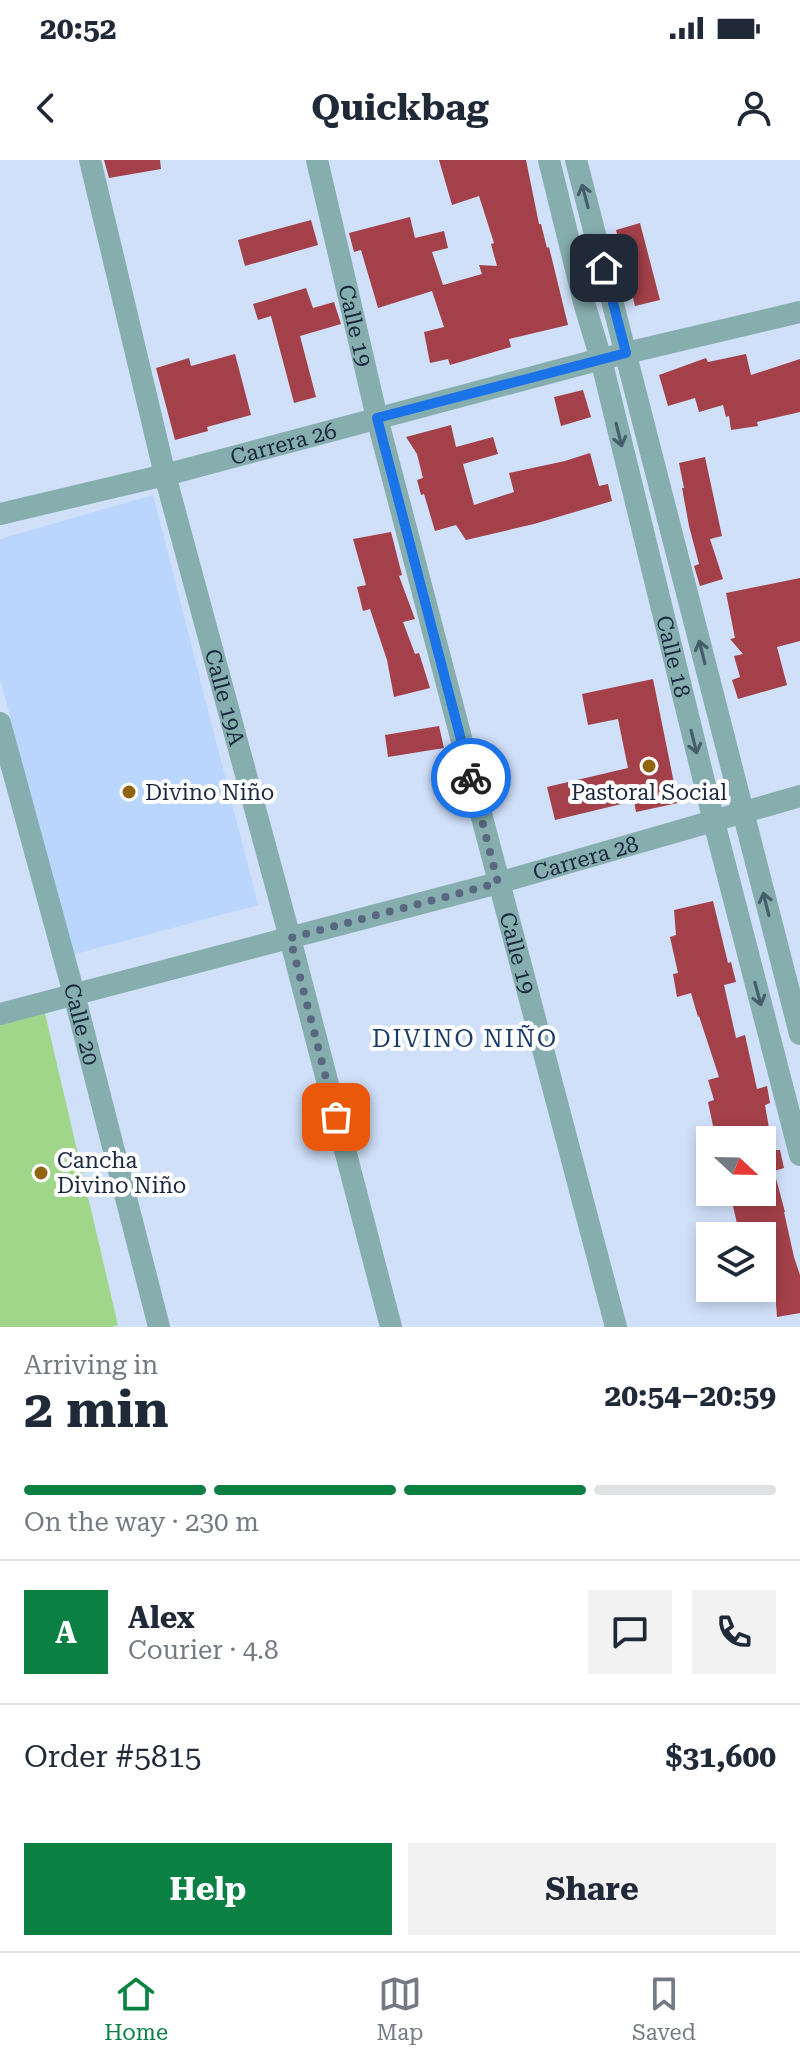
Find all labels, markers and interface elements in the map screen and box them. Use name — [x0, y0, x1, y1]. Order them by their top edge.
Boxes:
text: 20:52 — [40, 11, 117, 46]
icon: back — [24, 86, 68, 130]
icon: person — [732, 86, 776, 130]
text: Quickbag — [311, 87, 489, 129]
one-way arrow — [577, 184, 592, 210]
pin — [570, 234, 638, 302]
icon: home — [582, 246, 626, 290]
street label: Calle 19 — [333, 282, 377, 369]
street label: Carrera 26 — [228, 418, 339, 470]
one-way arrow — [613, 422, 628, 447]
street label: Calle 18 — [651, 613, 695, 700]
one-way arrow — [694, 640, 709, 666]
street label: Calle 19A — [200, 646, 250, 749]
one-way arrow — [688, 729, 703, 754]
courier — [431, 738, 511, 818]
icon: bike — [449, 756, 493, 800]
marker: Pastoral Social — [640, 757, 658, 775]
place label: Divino Niño — [145, 780, 274, 805]
place label: Pastoral Social — [571, 780, 727, 805]
marker: Divino Niño — [120, 783, 138, 801]
street label: Carrera 28 — [530, 831, 641, 885]
one-way arrow — [758, 892, 773, 918]
street label: Calle 19 — [494, 909, 540, 997]
street label: Calle 20 — [59, 980, 104, 1068]
one-way arrow — [752, 980, 767, 1006]
district label: DIVINO NIÑO — [372, 1024, 558, 1053]
pin — [302, 1083, 370, 1151]
icon: bag — [314, 1095, 358, 1139]
north arrow — [696, 1126, 776, 1206]
map controls — [696, 1126, 776, 1302]
place label: Cancha Divino Niño — [57, 1148, 186, 1198]
marker: Cancha Divino Niño — [32, 1164, 50, 1182]
button: layers — [696, 1222, 776, 1302]
text: Arriving in — [24, 1350, 158, 1380]
text: 20:54–20:59 — [604, 1378, 776, 1413]
text: 2 min — [24, 1379, 169, 1440]
text: On the way · 230 m — [24, 1507, 259, 1537]
button: chat — [588, 1590, 672, 1674]
button: phone — [692, 1590, 776, 1674]
text: Alex — [128, 1600, 195, 1635]
text: A — [55, 1615, 77, 1650]
text: Courier · 4.8 — [128, 1635, 278, 1665]
text: Order #5815 — [24, 1739, 202, 1774]
text: $31,600 — [666, 1739, 776, 1774]
button: Help — [24, 1843, 392, 1935]
button: Share — [408, 1843, 776, 1935]
tab: Home — [104, 1972, 168, 2045]
tab: Map — [376, 1972, 424, 2045]
tab: Saved — [632, 1972, 696, 2045]

